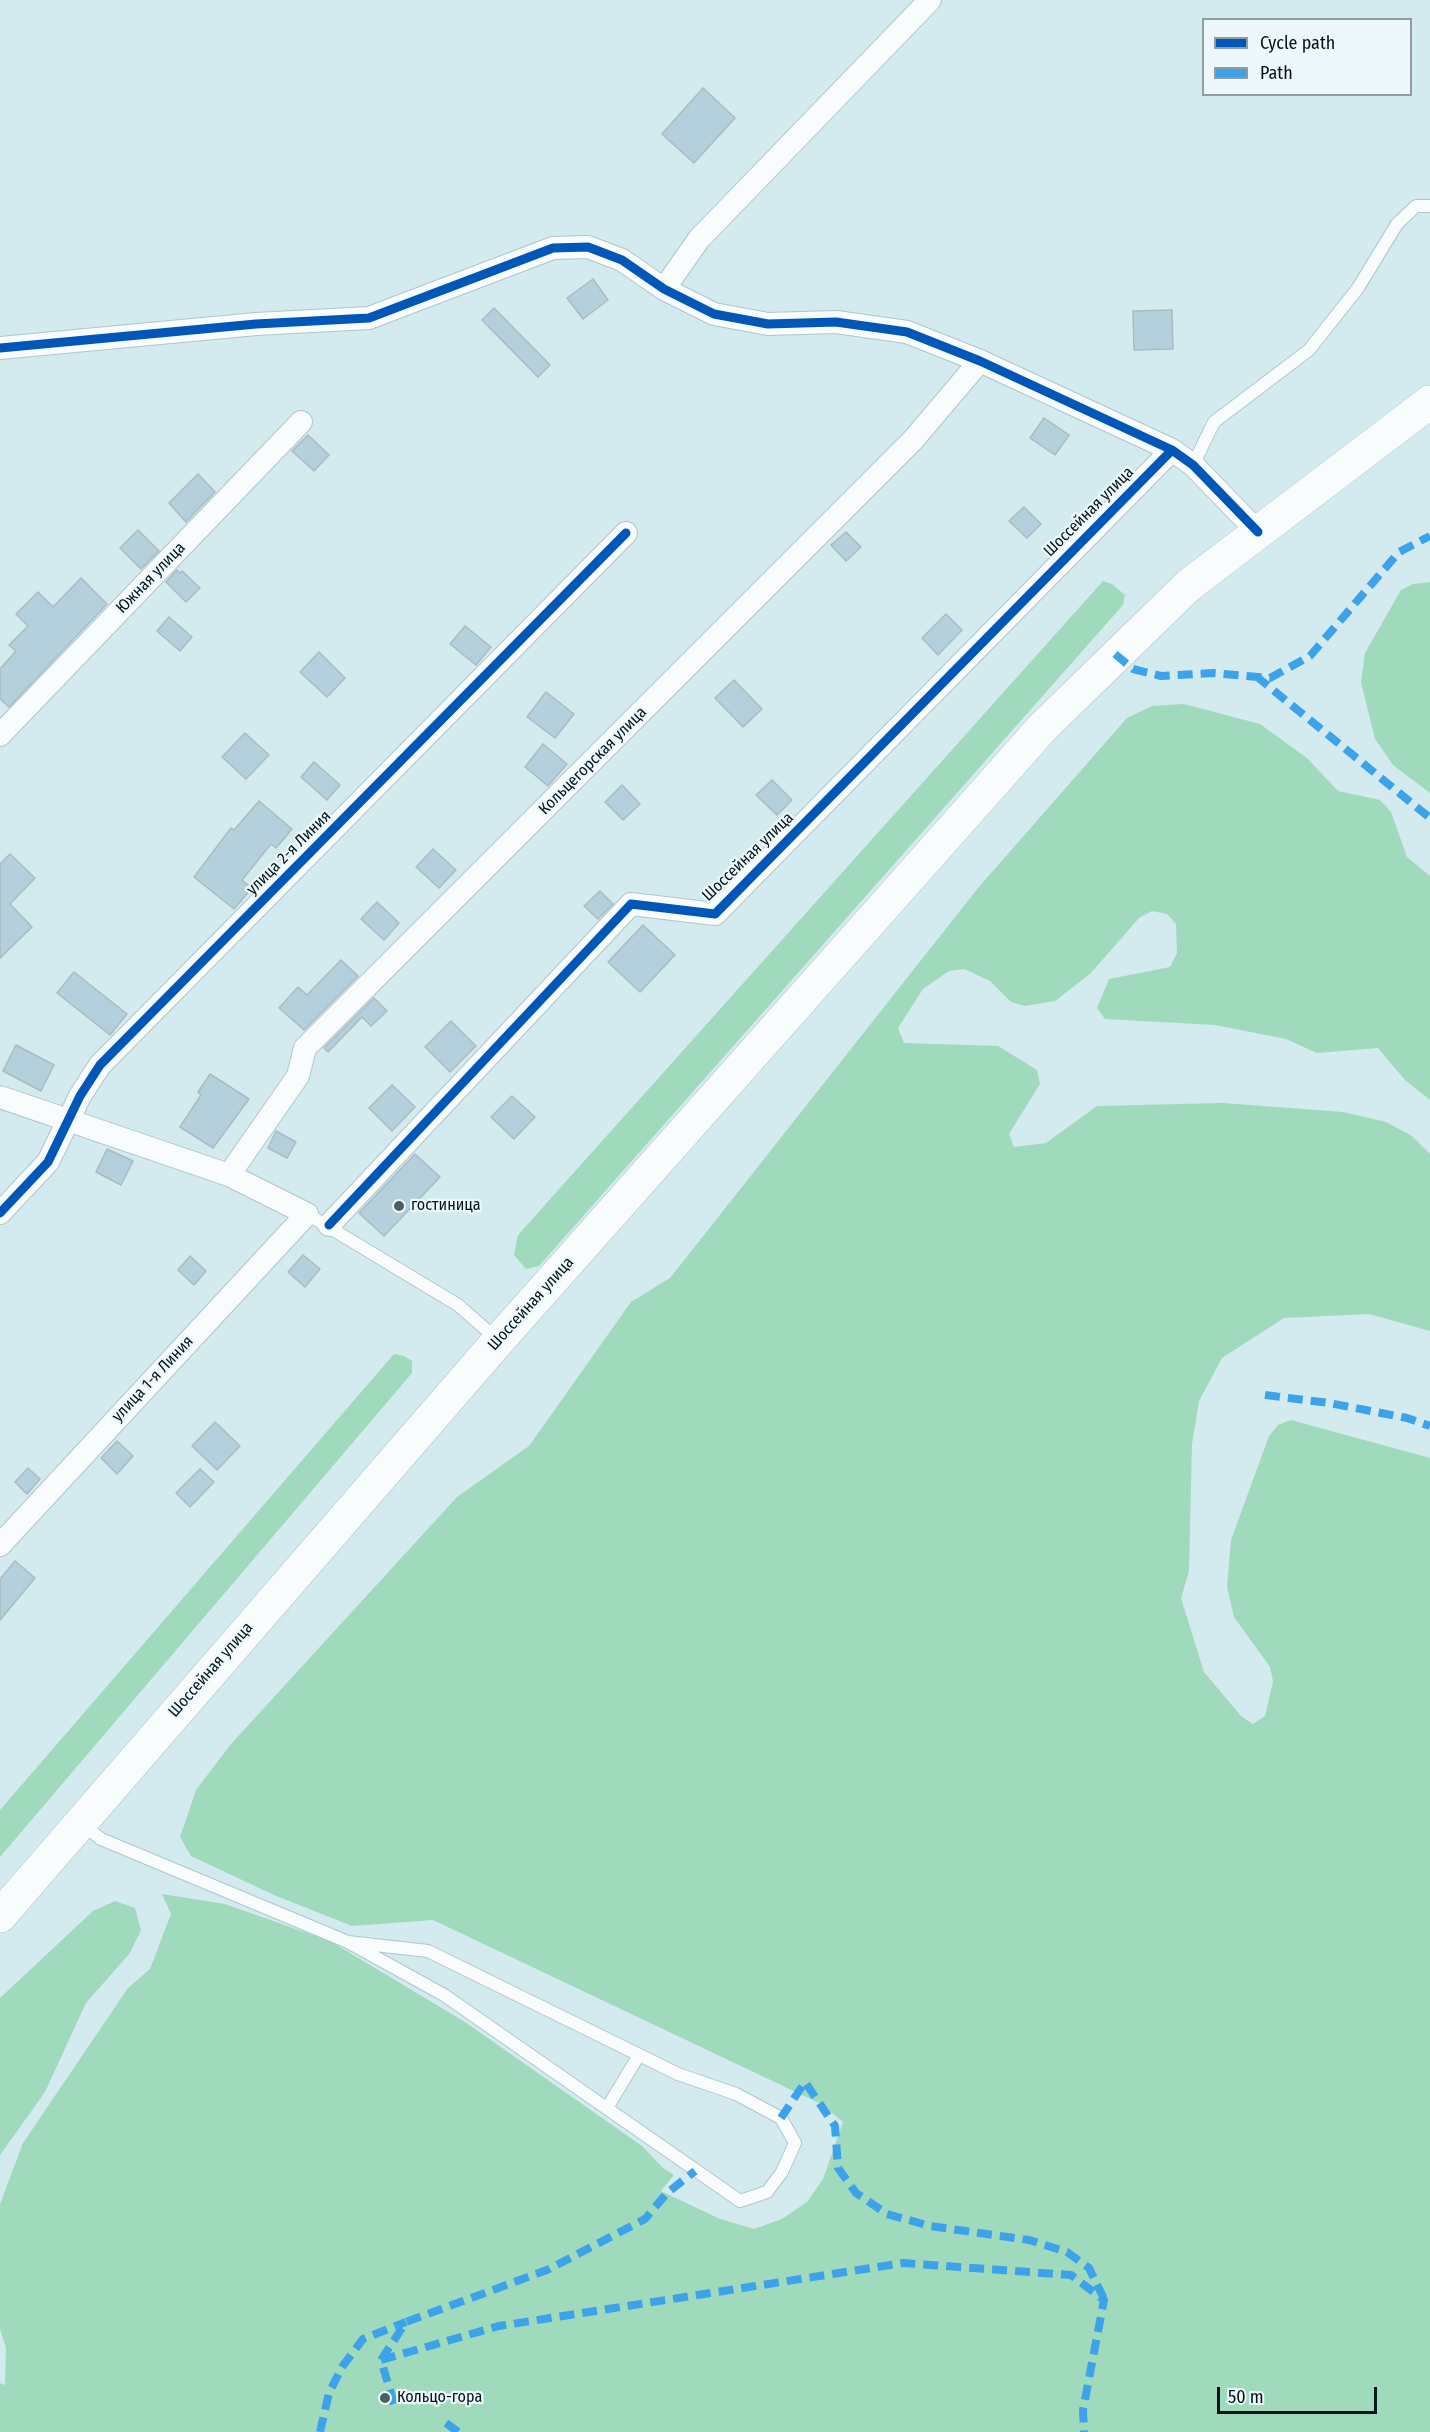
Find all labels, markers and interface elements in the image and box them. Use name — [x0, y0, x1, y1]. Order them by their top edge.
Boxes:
legend — [1202, 18, 1412, 96]
text: Cycle path — [1260, 32, 1335, 54]
text: Path — [1260, 62, 1293, 84]
street label: Шоссейная улица — [1040, 463, 1138, 561]
street label: Южная улица — [112, 539, 190, 617]
street label: Кольцегорская улица — [535, 703, 651, 819]
street label: улица 2-я Линия — [243, 807, 335, 899]
street label: Шоссейная улица — [698, 809, 798, 905]
place label: гостиница — [411, 1196, 481, 1216]
marker: гостиница — [392, 1199, 406, 1213]
street label: Шоссейная улица — [484, 1253, 578, 1355]
street label: улица 1-я Линия — [108, 1332, 198, 1426]
street label: Шоссейная улица — [165, 1619, 257, 1721]
scale bar — [1220, 2375, 1380, 2413]
text: 50 m — [1228, 2386, 1264, 2408]
place label: Кольцо-гора — [397, 2388, 482, 2408]
marker: Кольцо-гора — [378, 2391, 392, 2405]

